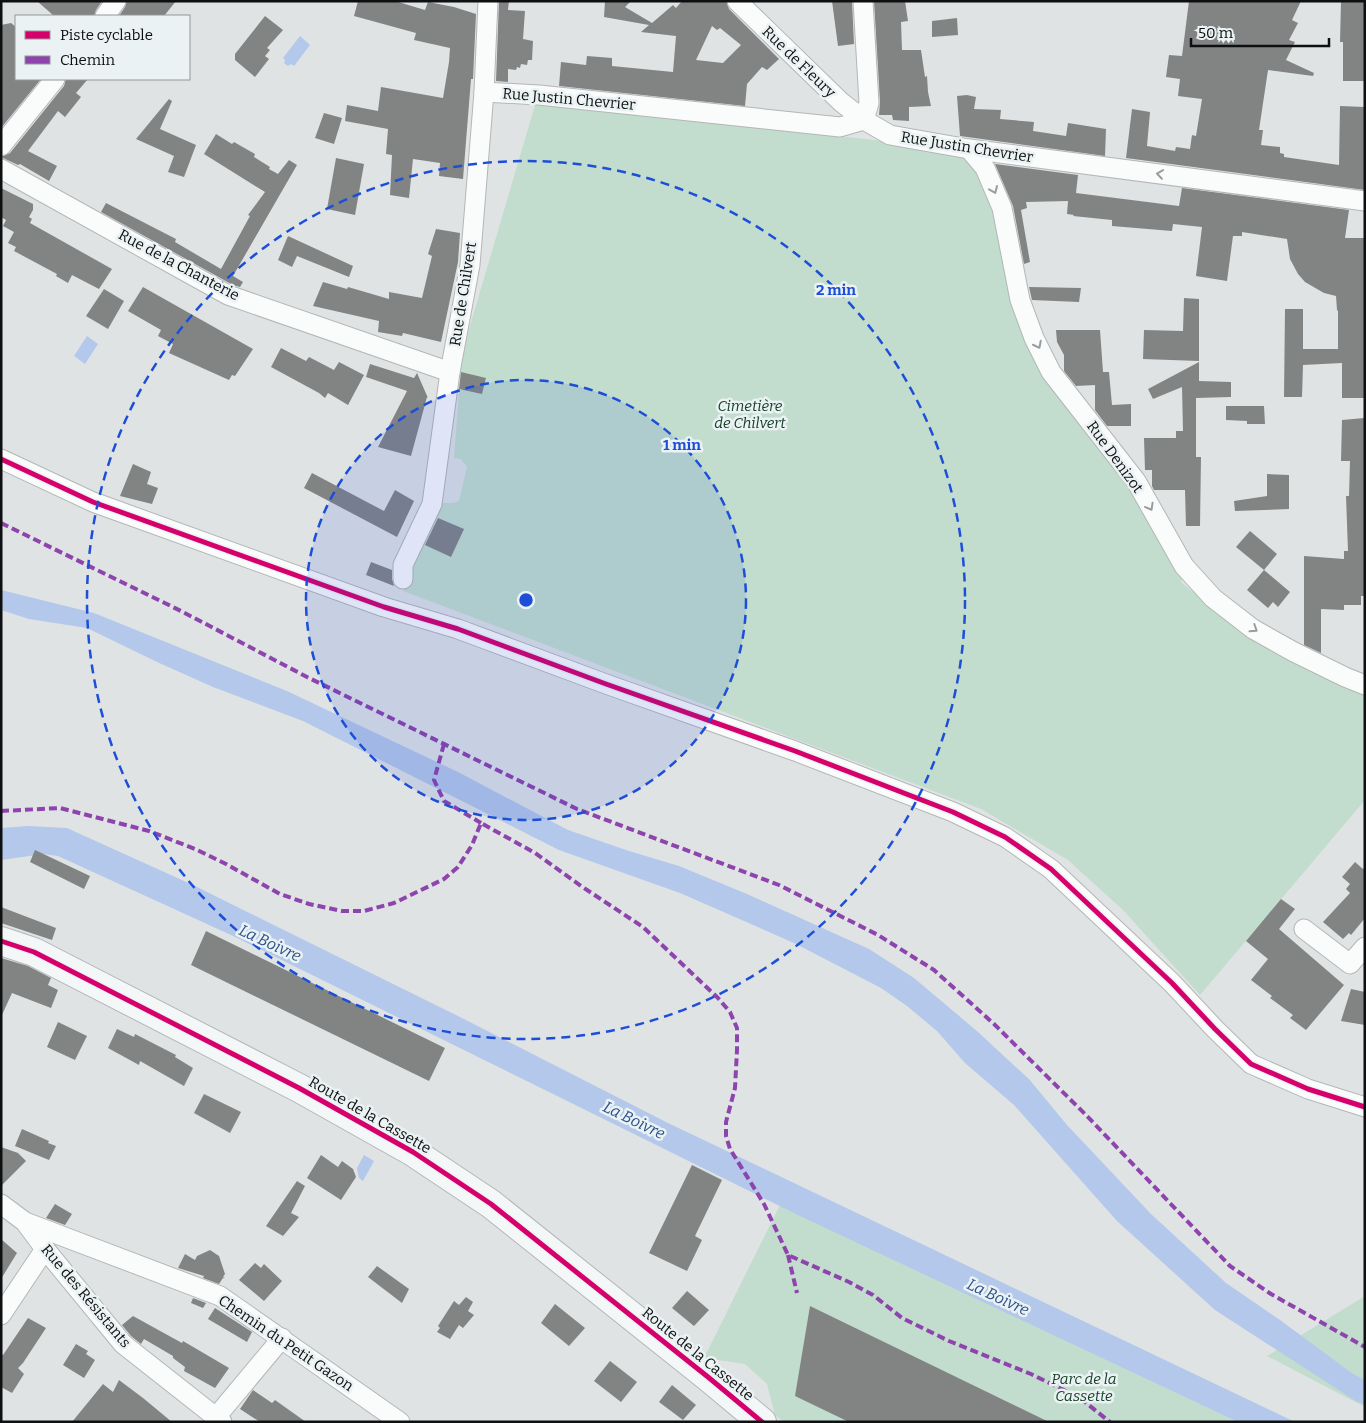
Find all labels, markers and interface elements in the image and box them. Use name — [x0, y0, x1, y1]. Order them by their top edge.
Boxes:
legend — [15, 15, 190, 80]
scale bar — [1191, 15, 1328, 47]
street label: Rue de Fleury — [759, 23, 839, 102]
text: 50 m — [1198, 24, 1234, 42]
text: Piste cyclable — [60, 26, 153, 44]
text: Chemin — [60, 51, 116, 69]
street label: Rue Justin Chevrier — [502, 84, 637, 114]
street label: Rue Justin Chevrier — [900, 128, 1035, 166]
one-way arrow — [1156, 169, 1164, 180]
one-way arrow — [988, 185, 999, 194]
street label: Rue de la Chanterie — [115, 226, 243, 304]
street label: Rue de Chilvert — [446, 240, 480, 347]
text: 2 min — [816, 281, 856, 299]
one-way arrow — [1032, 340, 1042, 349]
park label: Cimetière de Chilvert — [714, 397, 786, 432]
street label: Rue Denizot — [1083, 418, 1147, 497]
text: 1 min — [663, 436, 701, 454]
one-way arrow — [1144, 502, 1154, 511]
centre of rings — [517, 591, 535, 609]
one-way arrow — [1249, 622, 1258, 632]
water label: La Boivre — [236, 920, 304, 966]
street label: Route de la Cassette — [306, 1073, 434, 1157]
water label: La Boivre — [600, 1097, 668, 1143]
street label: Rue des Résistants — [38, 1241, 134, 1351]
water label: La Boivre — [964, 1274, 1032, 1320]
street label: Chemin du Petit Gazon — [215, 1291, 357, 1395]
street label: Route de la Cassette — [639, 1303, 757, 1405]
park label: Parc de la Cassette — [1051, 1370, 1117, 1405]

